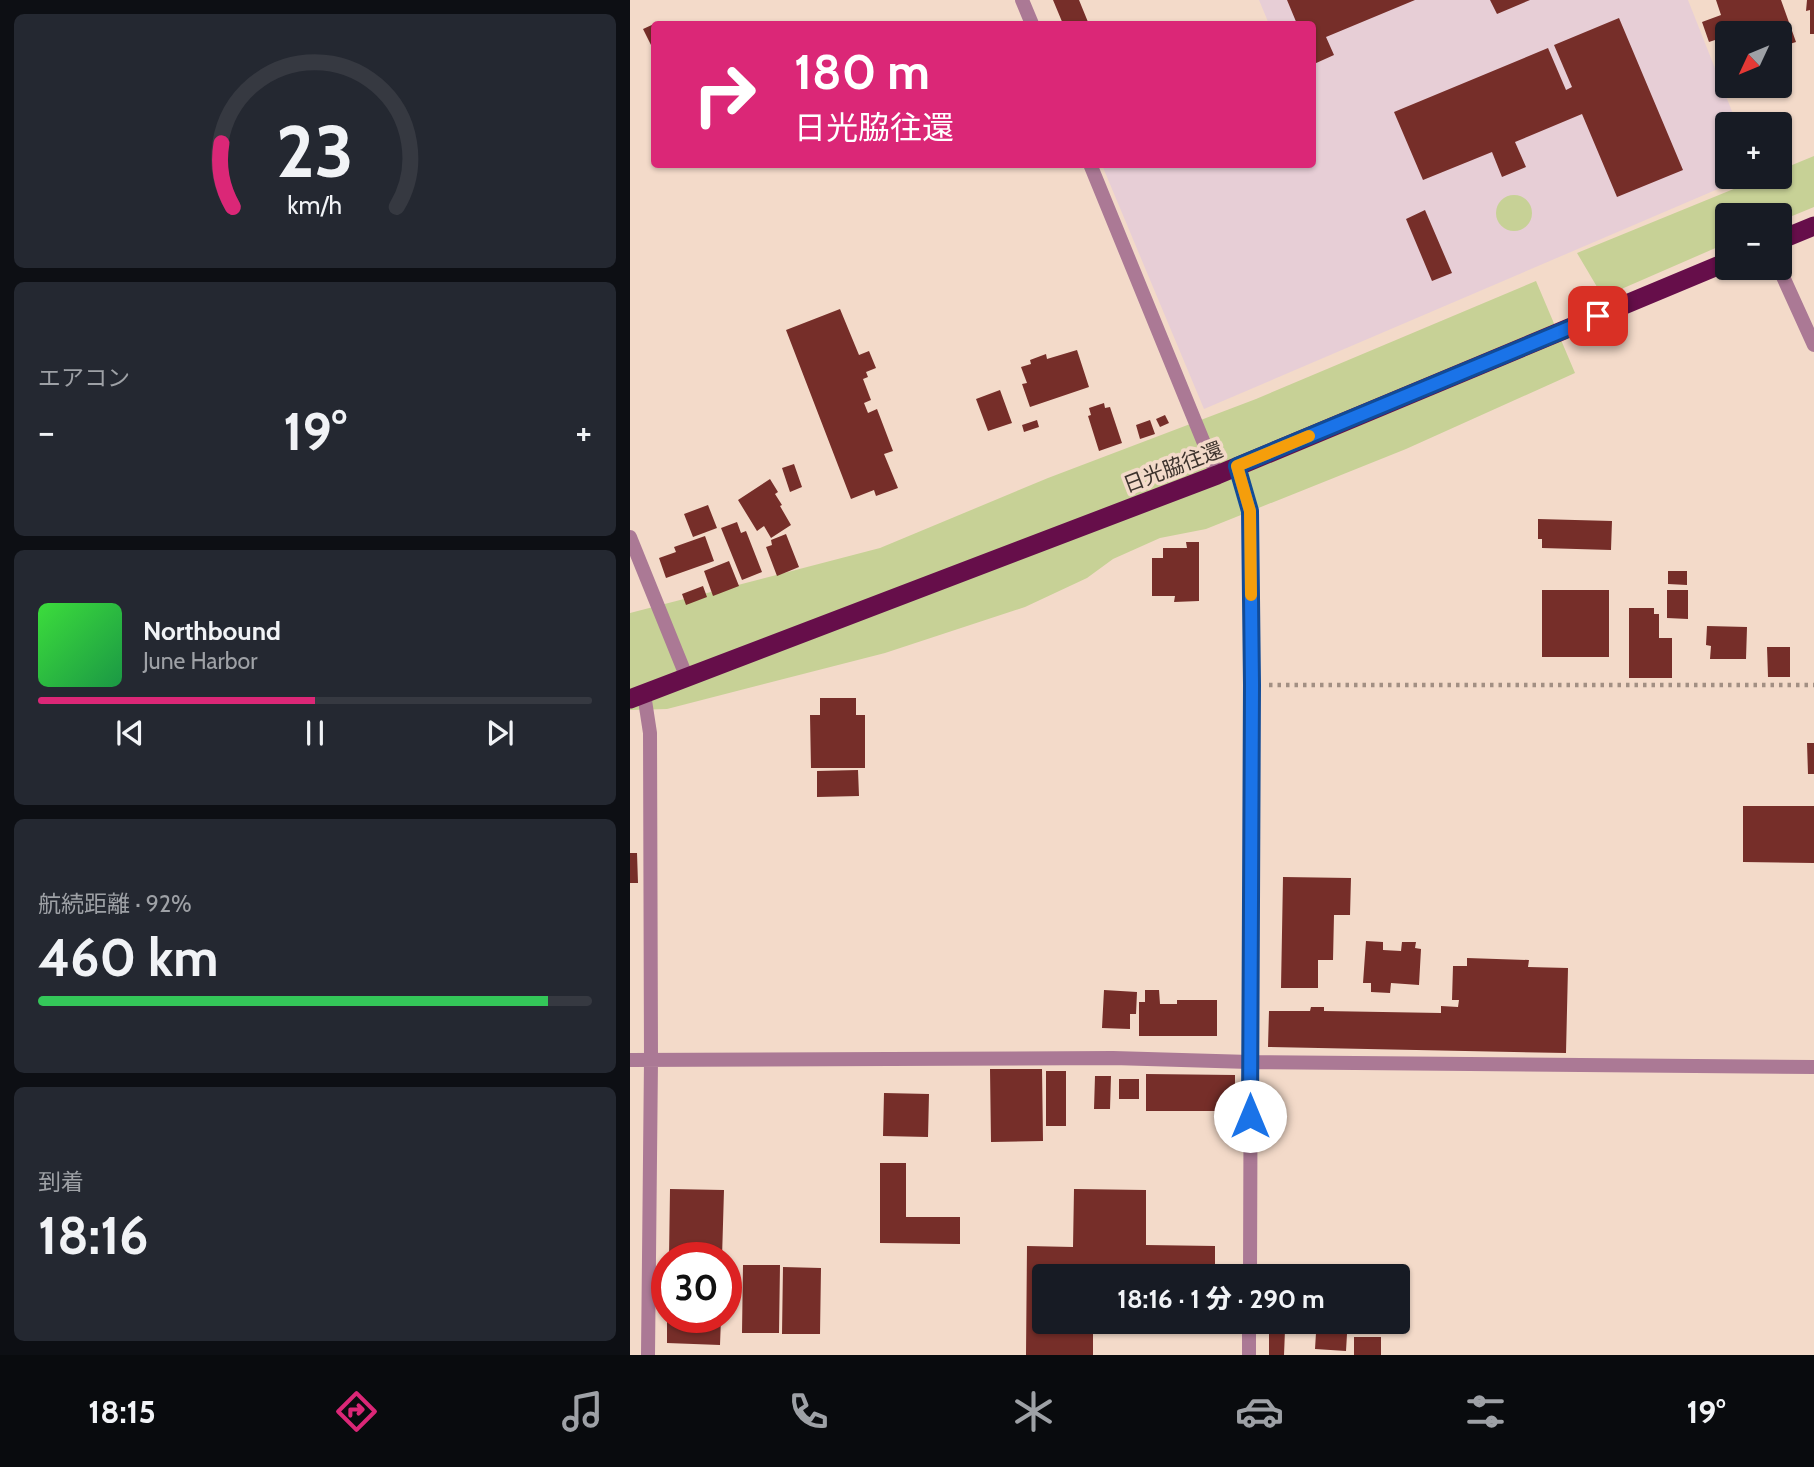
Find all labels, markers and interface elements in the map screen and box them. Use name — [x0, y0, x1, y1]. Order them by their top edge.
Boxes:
north arrow — [1715, 21, 1792, 98]
map controls — [1715, 21, 1792, 280]
text: 180 m — [794, 42, 930, 101]
icon: right — [679, 49, 770, 140]
text: 23 — [276, 107, 354, 195]
text: 日光脇往還 — [794, 108, 954, 147]
button: + — [1715, 112, 1792, 189]
text: km/h — [288, 190, 342, 220]
button: − — [1715, 203, 1792, 280]
pin — [1568, 286, 1628, 346]
icon: arrive — [1579, 297, 1617, 335]
text: エアコン — [38, 364, 130, 392]
text: 19° — [283, 400, 347, 463]
text: − — [38, 408, 55, 455]
text: + — [575, 408, 592, 455]
street label: 日光脇往還 — [1120, 437, 1226, 497]
text: Northbound — [143, 615, 281, 647]
text: June Harbor — [143, 647, 257, 675]
icon: previous — [111, 714, 149, 752]
icon: pause — [296, 714, 334, 752]
icon: next — [481, 714, 519, 752]
text: 航続距離 · 92% — [38, 890, 192, 918]
text: 460 km — [38, 926, 218, 989]
position arrow — [1213, 1079, 1287, 1153]
text: 到着 — [38, 1168, 84, 1196]
text: 18:16 — [38, 1204, 149, 1267]
speed limit sign: 30 — [651, 1242, 742, 1333]
text: 18:16 · 1 分 · 290 m — [1117, 1283, 1325, 1315]
icon: directions — [332, 1387, 381, 1436]
icon: music — [558, 1387, 607, 1436]
icon: phone — [784, 1387, 833, 1436]
icon: climate — [1009, 1387, 1058, 1436]
icon: car — [1235, 1387, 1284, 1436]
icon: filters — [1461, 1387, 1510, 1436]
text: 18:15 — [88, 1392, 156, 1431]
text: 19° — [1687, 1392, 1726, 1431]

